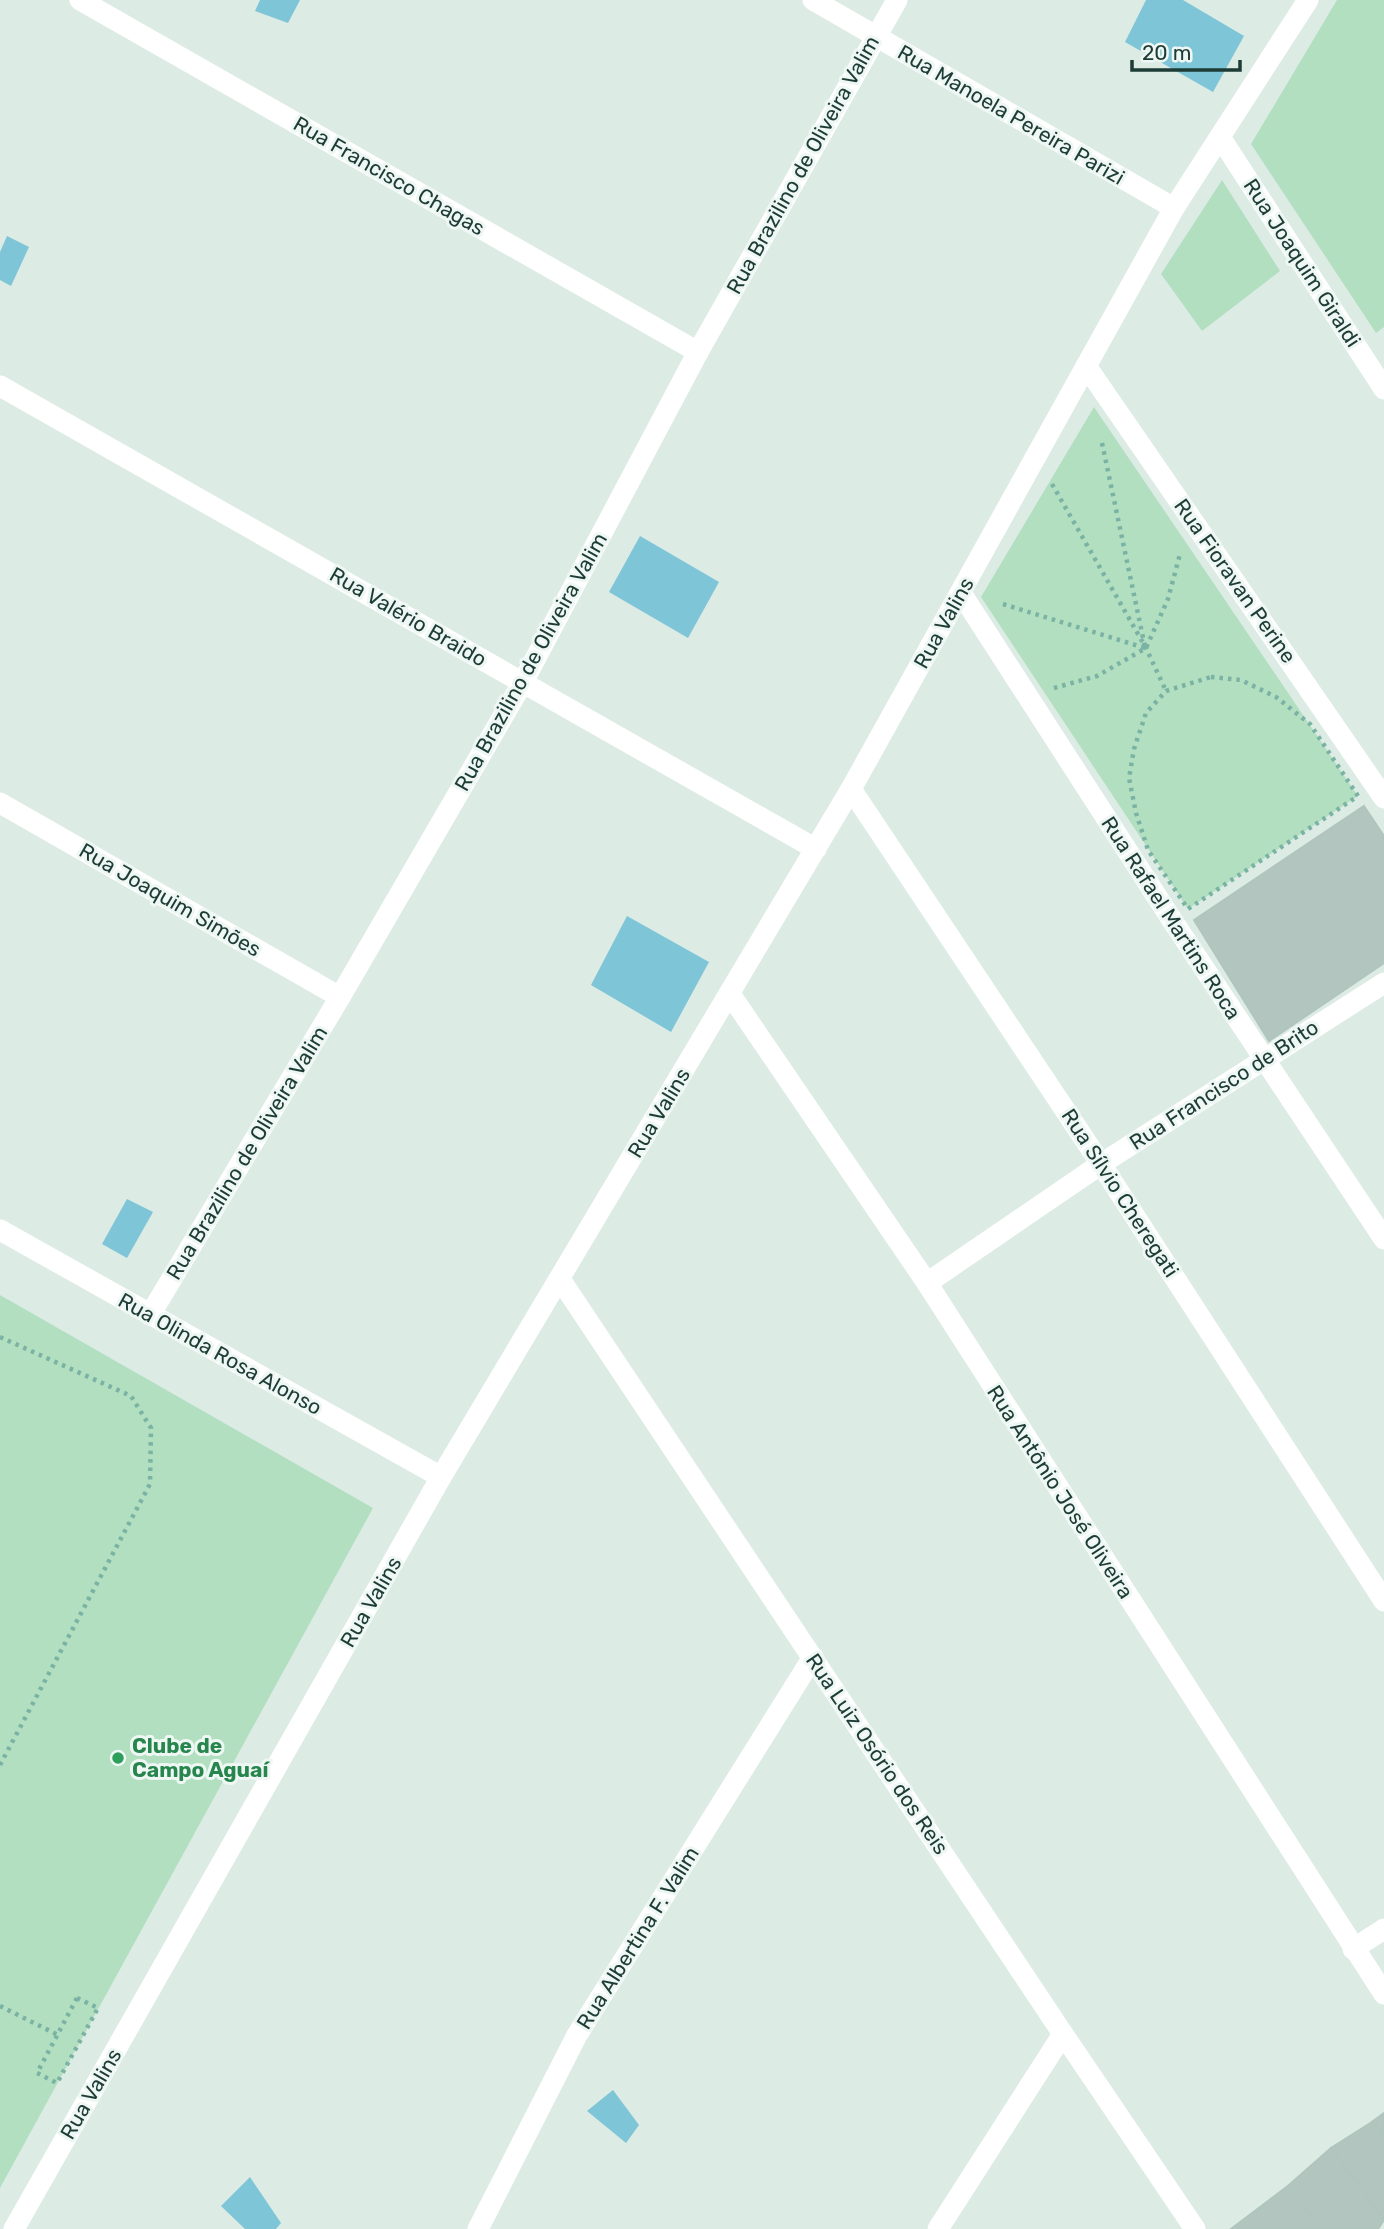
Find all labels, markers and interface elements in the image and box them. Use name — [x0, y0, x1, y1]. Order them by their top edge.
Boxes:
scale bar — [1132, 28, 1240, 72]
street label: Rua Brazilino de Oliveira Valim — [721, 31, 884, 298]
street label: Rua Manoela Pereira Parizi — [893, 39, 1129, 190]
text: 20 m — [1142, 40, 1191, 65]
street label: Rua Francisco Chagas — [289, 111, 489, 241]
street label: Rua Joaquim Giraldi — [1239, 174, 1366, 352]
street label: Rua Fioravan Perine — [1169, 494, 1302, 668]
street label: Rua Brazilino de Oliveira Valim — [449, 528, 612, 795]
street label: Rua Valério Braido — [325, 562, 491, 672]
street label: Rua Valins — [908, 573, 979, 673]
street label: Rua Rafael Martins Roca — [1096, 812, 1246, 1024]
street label: Rua Joaquim Simões — [75, 837, 265, 962]
street label: Rua Francisco de Brito — [1125, 1014, 1323, 1155]
street label: Rua Brazilino de Oliveira Valim — [161, 1021, 332, 1284]
street label: Rua Valins — [622, 1063, 695, 1162]
street label: Rua Sílvio Cheregati — [1057, 1104, 1184, 1282]
street label: Rua Olinda Rosa Alonso — [114, 1287, 326, 1420]
street label: Rua Antônio José Oliveira — [982, 1380, 1139, 1603]
street label: Rua Valins — [335, 1552, 406, 1651]
street label: Rua Luiz Osório dos Reis — [801, 1648, 954, 1859]
place label: Clube de Campo Aguaí — [132, 1733, 270, 1782]
marker: Clube de Campo Aguaí — [110, 1750, 126, 1766]
street label: Rua Albertina F. Valim — [571, 1842, 704, 2034]
street label: Rua Valins — [55, 2044, 126, 2143]

